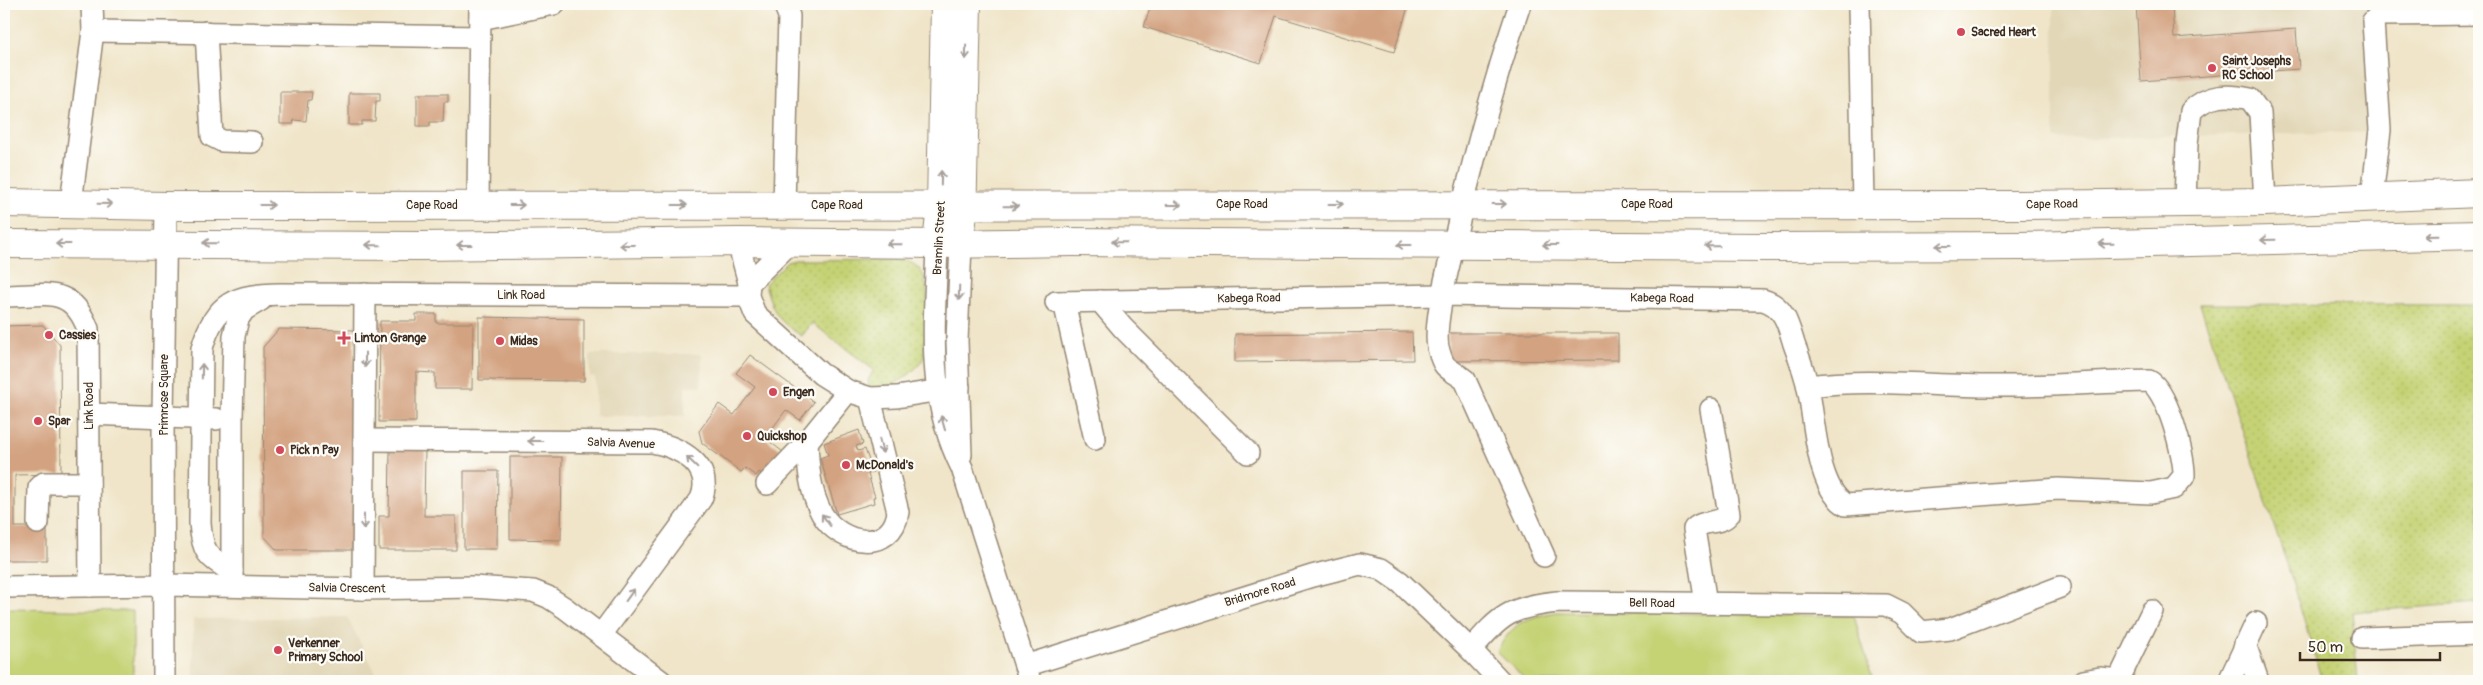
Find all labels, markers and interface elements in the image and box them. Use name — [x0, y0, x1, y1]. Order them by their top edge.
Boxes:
place label: Sacred Heart — [1971, 25, 2037, 40]
marker: Sacred Heart — [1955, 26, 1967, 38]
one-way arrow — [961, 44, 971, 60]
place label: Saint Josephs RC School — [2222, 54, 2291, 83]
marker: Saint Josephs RC School — [2206, 62, 2218, 74]
one-way arrow — [936, 171, 946, 187]
street label: Cape Road — [1216, 197, 1268, 212]
street label: Cape Road — [1621, 197, 1673, 212]
street label: Cape Road — [2026, 197, 2078, 212]
street label: Cape Road — [406, 198, 458, 213]
street label: Cape Road — [811, 198, 863, 213]
one-way arrow — [96, 199, 113, 209]
one-way arrow — [1328, 199, 1344, 209]
one-way arrow — [1490, 199, 1506, 209]
one-way arrow — [259, 200, 275, 210]
one-way arrow — [509, 200, 525, 210]
one-way arrow — [672, 200, 688, 210]
street label: Bramlin Street — [930, 200, 949, 275]
one-way arrow — [1165, 200, 1181, 210]
one-way arrow — [1003, 201, 1019, 210]
one-way arrow — [2423, 231, 2439, 241]
one-way arrow — [2260, 235, 2276, 245]
one-way arrow — [1112, 237, 1128, 247]
one-way arrow — [55, 239, 72, 249]
one-way arrow — [202, 239, 218, 248]
one-way arrow — [887, 239, 903, 249]
one-way arrow — [2098, 239, 2114, 248]
one-way arrow — [365, 240, 381, 250]
one-way arrow — [457, 240, 473, 250]
one-way arrow — [619, 240, 635, 249]
one-way arrow — [1397, 240, 1413, 250]
one-way arrow — [1542, 240, 1558, 250]
one-way arrow — [1704, 241, 1720, 251]
one-way arrow — [1935, 241, 1952, 251]
one-way arrow — [955, 285, 964, 301]
street label: Link Road — [497, 288, 545, 303]
street label: Kabega Road — [1217, 290, 1281, 307]
street label: Kabega Road — [1630, 290, 1694, 307]
place label: Cassies — [59, 328, 97, 343]
marker: Cassies — [43, 329, 55, 341]
place label: Linton Grange — [354, 331, 427, 346]
marker: Linton Grange — [338, 332, 350, 344]
place label: Midas — [510, 334, 538, 349]
marker: Midas — [494, 335, 506, 347]
one-way arrow — [360, 352, 369, 368]
street label: Primrose Square — [157, 354, 172, 436]
one-way arrow — [197, 363, 207, 379]
street label: Link Road — [82, 382, 97, 430]
place label: Engen — [783, 385, 815, 400]
marker: Engen — [767, 386, 779, 398]
place label: Spar — [48, 414, 71, 429]
marker: Spar — [32, 415, 44, 427]
one-way arrow — [938, 415, 948, 431]
place label: Quickshop — [757, 429, 807, 444]
marker: Quickshop — [741, 430, 753, 442]
street label: Salvia Avenue — [587, 435, 655, 452]
one-way arrow — [527, 436, 544, 446]
one-way arrow — [877, 437, 886, 453]
place label: Pick n Pay — [290, 443, 340, 458]
marker: Pick n Pay — [274, 444, 286, 456]
one-way arrow — [686, 456, 698, 468]
place label: McDonald's — [856, 458, 914, 473]
marker: McDonald's — [840, 459, 852, 471]
one-way arrow — [359, 514, 369, 530]
one-way arrow — [821, 514, 832, 527]
street label: Bridmore Road — [1223, 575, 1298, 610]
street label: Salvia Crescent — [308, 580, 386, 597]
one-way arrow — [624, 589, 635, 602]
street label: Bell Road — [1629, 596, 1675, 611]
scale bar — [2300, 630, 2440, 662]
place label: Verkenner Primary School — [288, 636, 363, 665]
text: 50 m — [2308, 638, 2343, 657]
marker: Verkenner Primary School — [272, 644, 284, 656]

